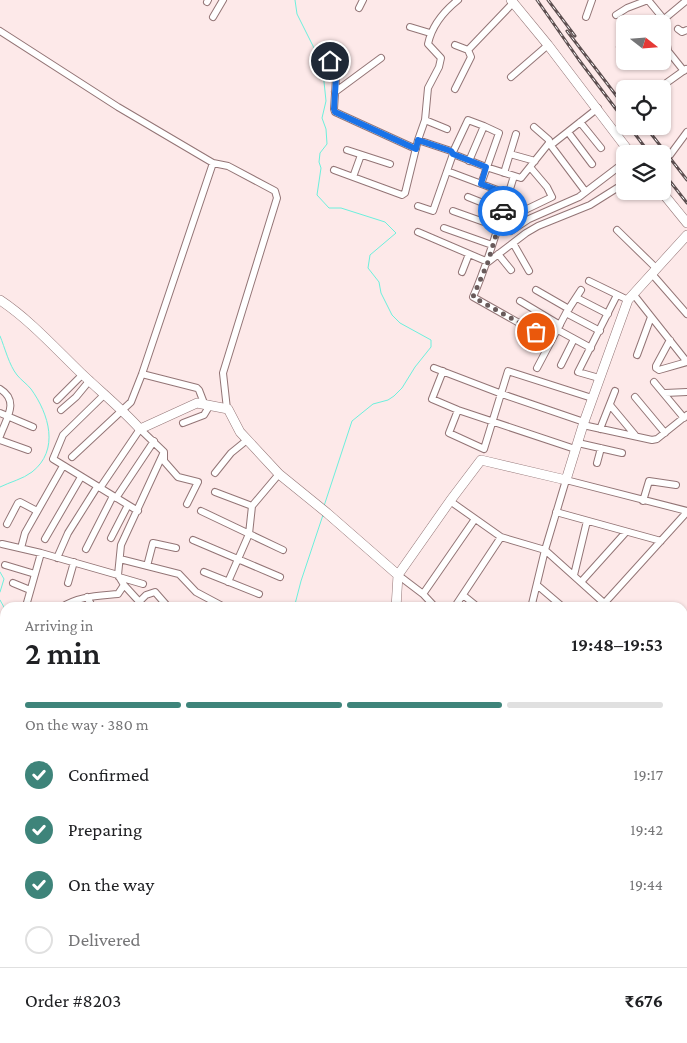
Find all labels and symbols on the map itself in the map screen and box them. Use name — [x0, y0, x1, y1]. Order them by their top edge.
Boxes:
north arrow — [616, 15, 671, 70]
pin — [309, 40, 351, 82]
courier — [478, 186, 528, 236]
pin — [515, 311, 557, 353]

